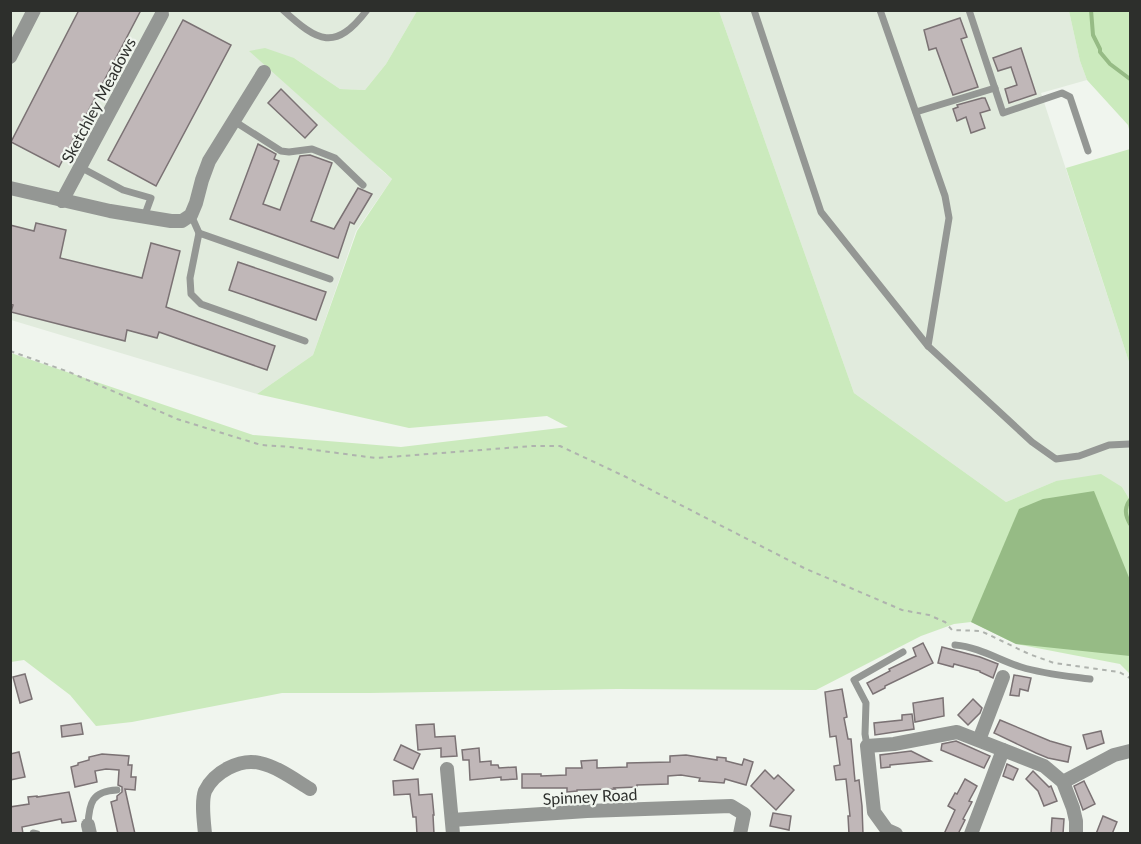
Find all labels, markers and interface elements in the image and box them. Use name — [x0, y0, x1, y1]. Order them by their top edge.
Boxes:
street label: Sketchley Meadows — [57, 34, 139, 166]
street label: Spinney Road — [542, 784, 638, 808]

